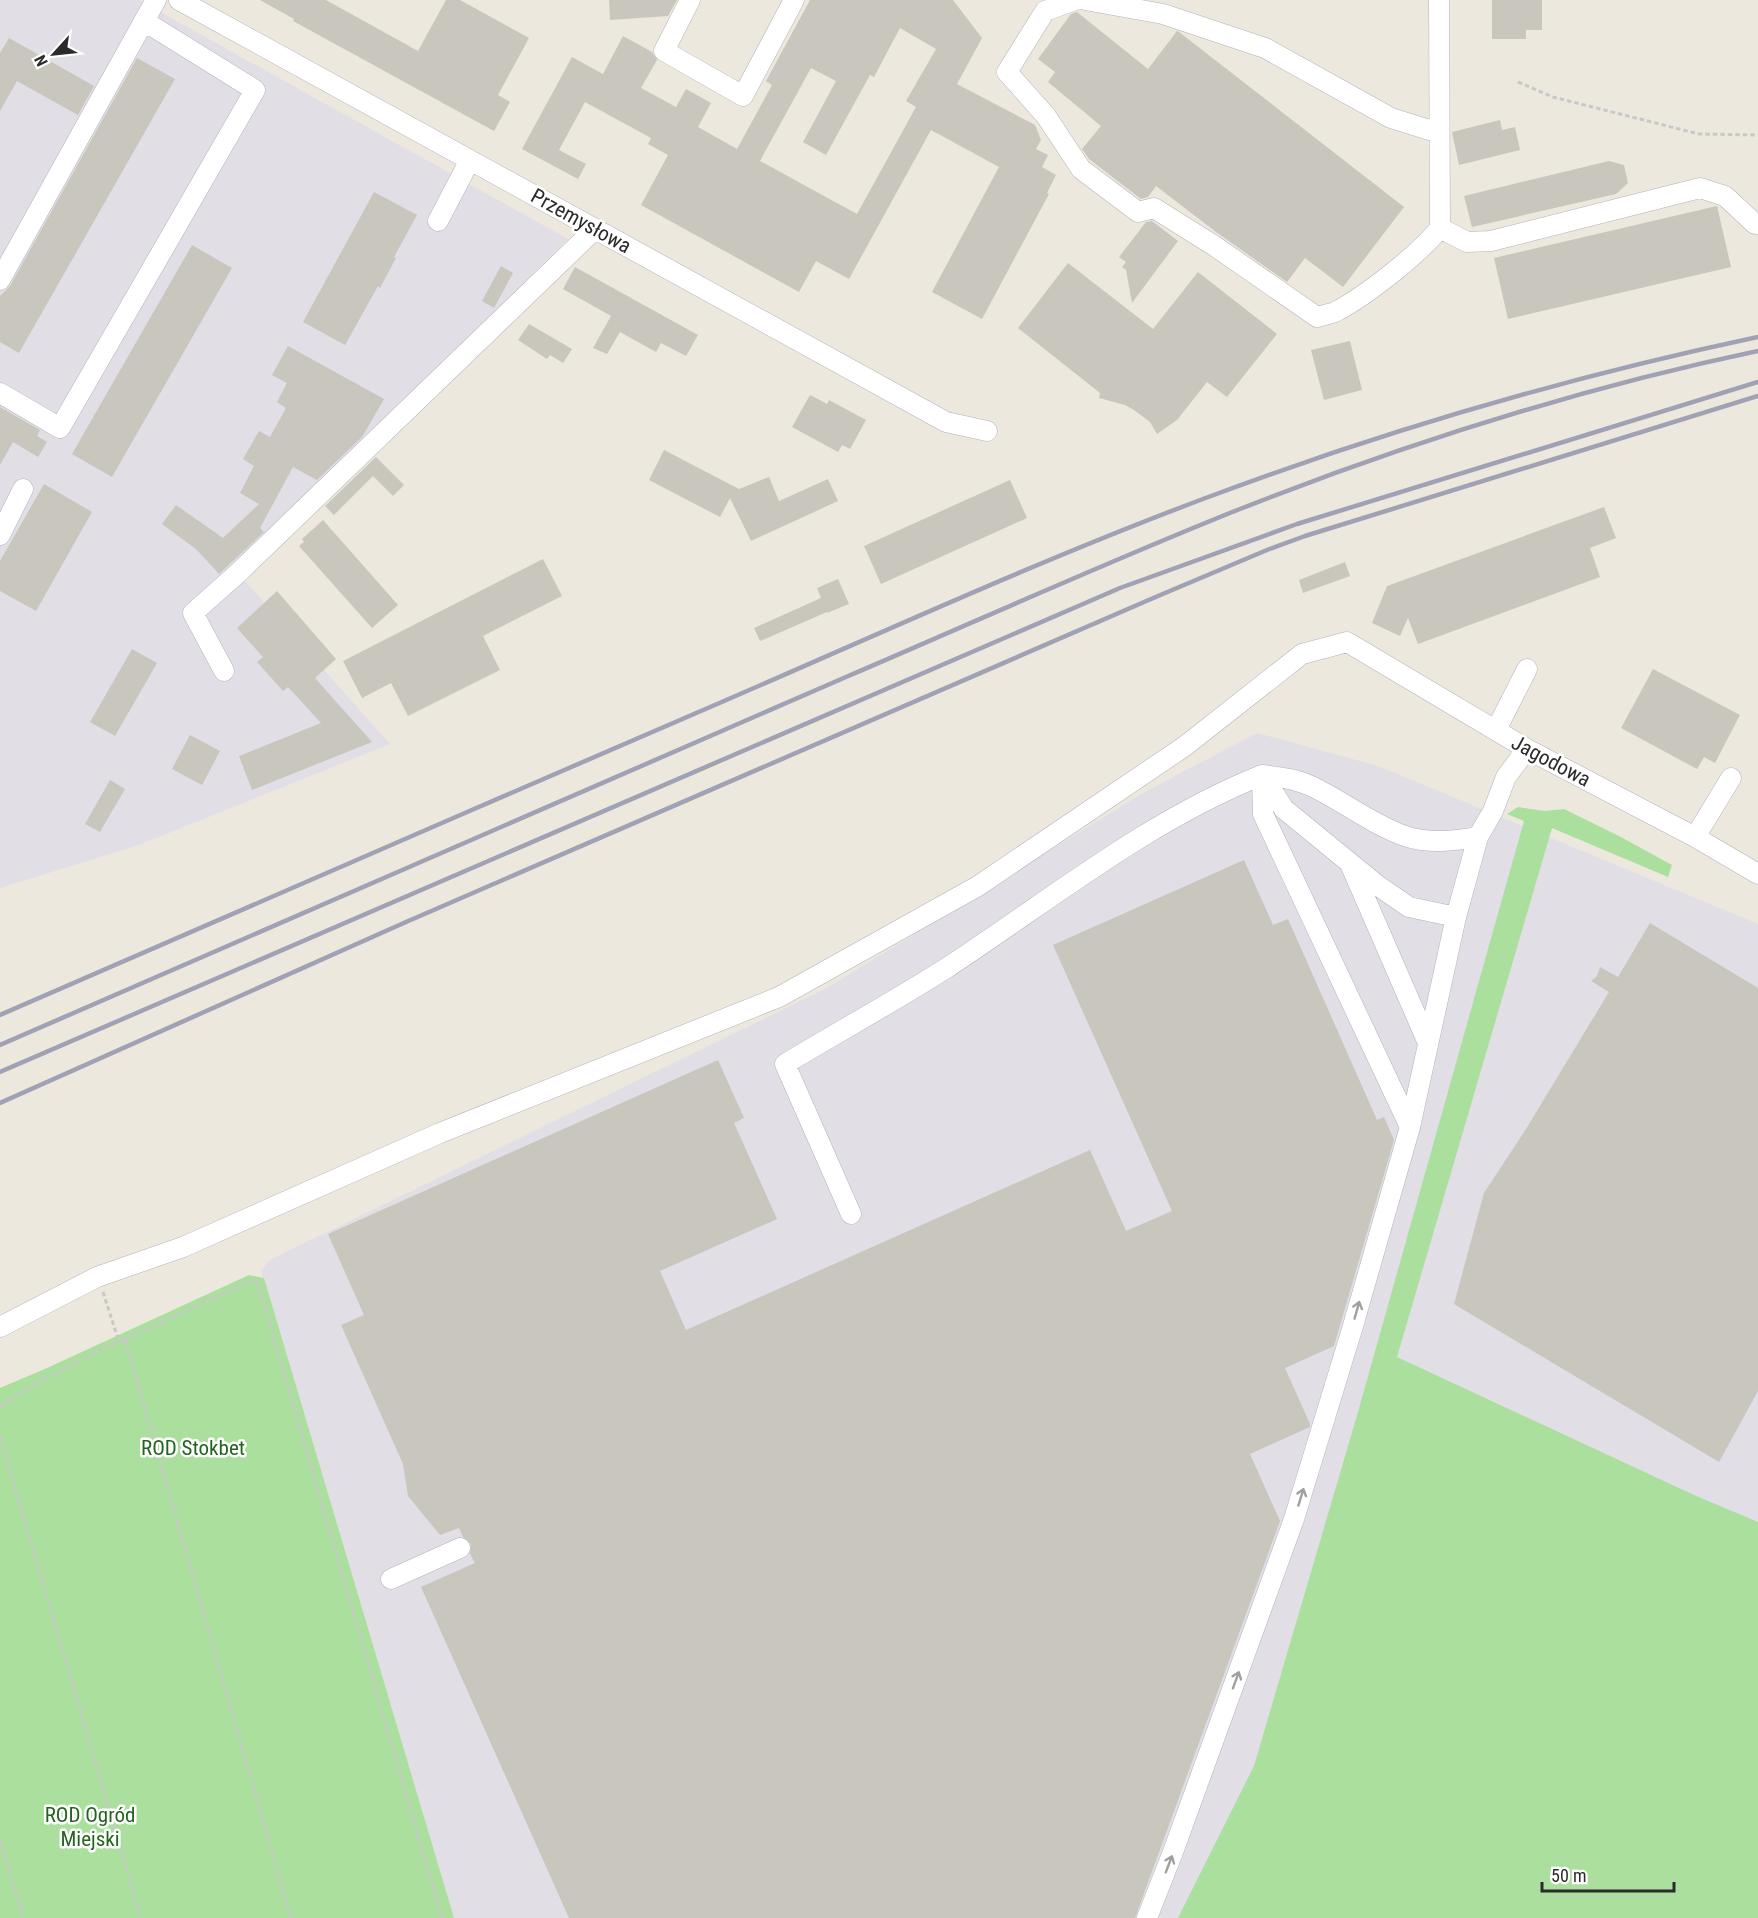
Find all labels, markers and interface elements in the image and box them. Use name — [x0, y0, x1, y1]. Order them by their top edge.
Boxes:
north arrow — [24, 24, 84, 84]
text: N — [30, 52, 52, 69]
street label: Przemysłowa — [527, 184, 635, 258]
street label: Jagodowa — [1507, 730, 1595, 792]
one-way arrow — [1352, 1301, 1363, 1320]
park label: ROD Stokbet — [141, 1436, 245, 1460]
one-way arrow — [1296, 1488, 1307, 1507]
one-way arrow — [1231, 1672, 1242, 1690]
park label: ROD Ogród Miejski — [45, 1803, 135, 1851]
one-way arrow — [1164, 1855, 1175, 1873]
scale bar — [1542, 1855, 1674, 1893]
text: 50 m — [1551, 1865, 1586, 1886]

